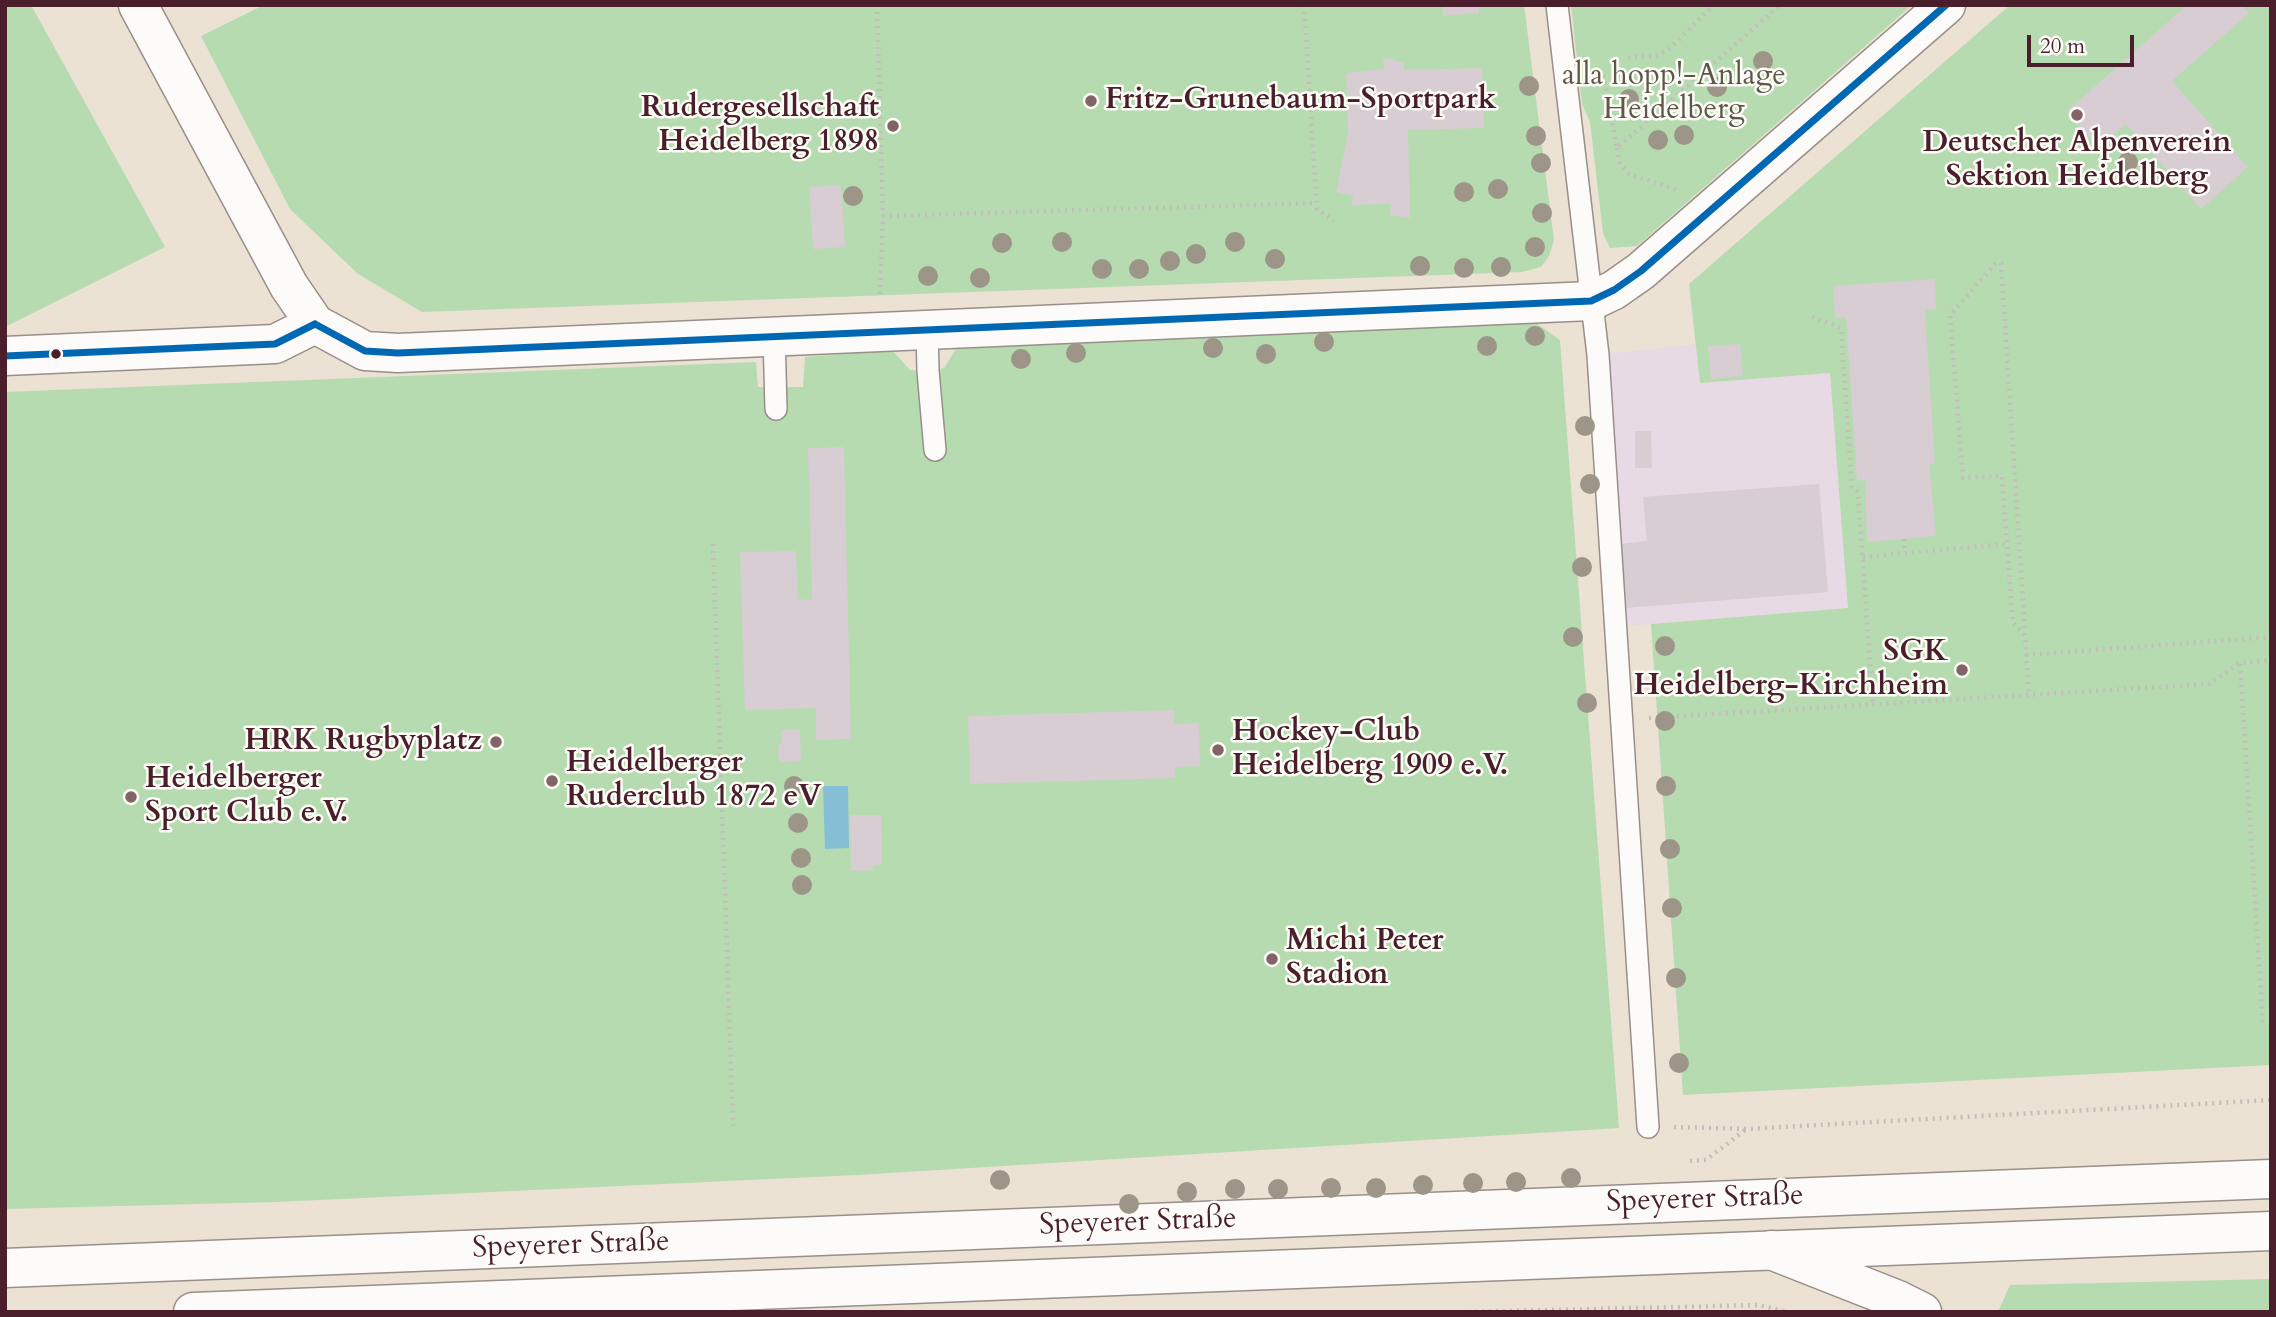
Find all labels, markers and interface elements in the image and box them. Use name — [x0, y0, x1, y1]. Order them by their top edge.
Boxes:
scale bar — [2031, 21, 2138, 65]
text: 20 m — [2040, 32, 2085, 61]
park label: alla hopp!-Anlage Heidelberg — [1562, 59, 1786, 130]
place label: Fritz-Grunebaum-Sportpark — [1105, 83, 1496, 119]
place label: Rudergesellschaft Heidelberg 1898 — [641, 91, 879, 162]
marker: Fritz-Grunebaum-Sportpark — [1083, 93, 1099, 109]
marker: Deutscher Alpenverein Sektion Heidelberg — [2069, 107, 2085, 123]
marker: Rudergesellschaft Heidelberg 1898 — [885, 118, 901, 134]
place label: Deutscher Alpenverein Sektion Heidelberg — [1922, 126, 2232, 196]
unlabelled marker — [49, 347, 63, 361]
place label: SGK Heidelberg-Kirchheim — [1633, 635, 1948, 706]
marker: SGK Heidelberg-Kirchheim — [1954, 662, 1970, 678]
place label: Hockey-Club Heidelberg 1909 e.V. — [1232, 715, 1508, 786]
place label: HRK Rugbyplatz — [244, 724, 482, 760]
marker: HRK Rugbyplatz — [488, 734, 504, 750]
marker: Hockey-Club Heidelberg 1909 e.V. — [1210, 742, 1226, 758]
place label: Heidelberger Ruderclub 1872 eV — [566, 746, 822, 816]
place label: Heidelberger Sport Club e.V. — [145, 762, 348, 832]
marker: Heidelberger Ruderclub 1872 eV — [544, 773, 560, 789]
marker: Heidelberger Sport Club e.V. — [123, 789, 139, 805]
place label: Michi Peter Stadion — [1286, 924, 1444, 995]
marker: Michi Peter Stadion — [1264, 951, 1280, 967]
street label: Speyerer Straße — [1606, 1179, 1804, 1221]
street label: Speyerer Straße — [1039, 1202, 1237, 1244]
street label: Speyerer Straße — [472, 1225, 670, 1267]

